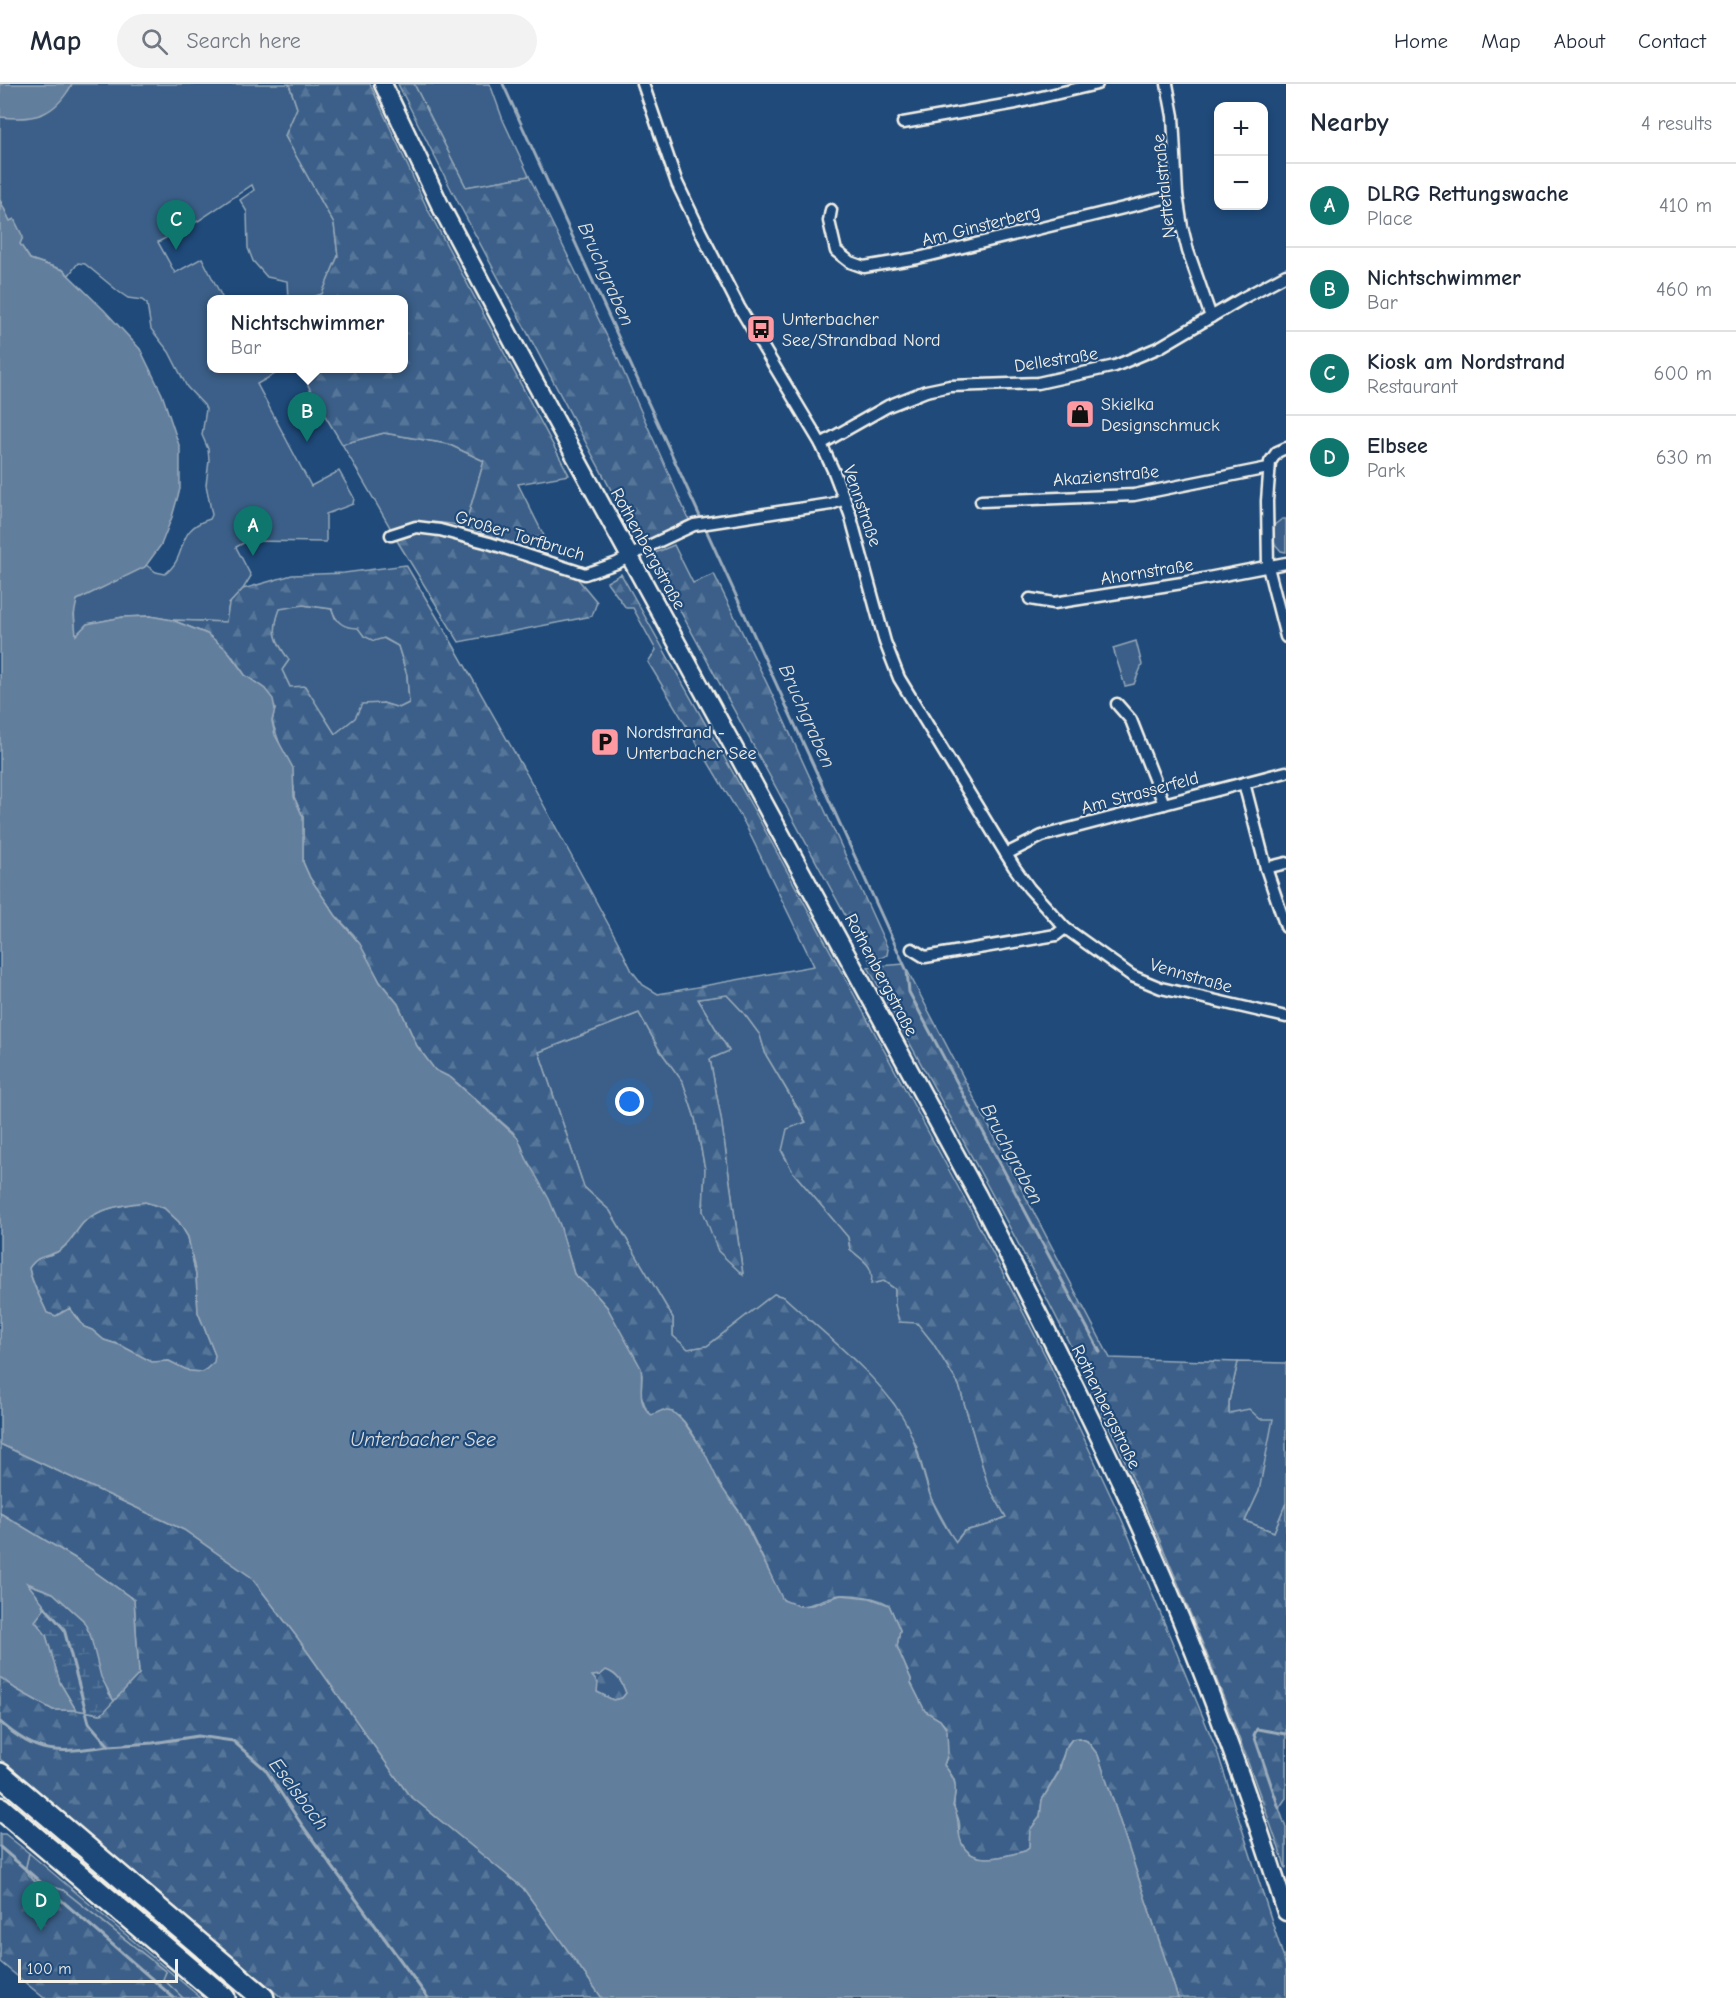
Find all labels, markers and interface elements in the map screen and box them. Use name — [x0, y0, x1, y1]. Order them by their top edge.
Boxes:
search box — [117, 14, 537, 68]
text: Map — [30, 25, 81, 57]
icon: search — [138, 25, 171, 58]
text: Search here — [186, 28, 301, 54]
text: Home — [1394, 29, 1448, 53]
text: Map — [1481, 29, 1521, 53]
text: About — [1554, 29, 1605, 53]
text: Contact — [1638, 29, 1706, 53]
map controls — [1214, 102, 1268, 210]
button: + — [1214, 102, 1268, 156]
text: Nearby — [1310, 108, 1389, 138]
text: 4 results — [1641, 112, 1712, 135]
street label: Nettetalstraße — [1148, 133, 1180, 239]
button: − — [1214, 156, 1268, 210]
text: DLRG Rettungswache — [1367, 181, 1569, 207]
text: A — [1324, 194, 1335, 217]
text: 410 m — [1659, 194, 1712, 217]
pin: C — [156, 200, 195, 250]
street label: Am Ginsterberg — [920, 201, 1042, 251]
text: Place — [1367, 207, 1413, 230]
water label: Bruchgraben — [573, 219, 639, 329]
text: Nichtschwimmer — [1367, 265, 1521, 291]
text: B — [1323, 278, 1336, 301]
text: 460 m — [1656, 278, 1712, 301]
text: Bar — [1367, 291, 1398, 314]
popup — [207, 295, 408, 373]
place label: Unterbacher See/Strandbad Nord — [782, 309, 940, 351]
text: Nichtschwimmer — [231, 310, 384, 336]
bus stop icon: Unterbacher See/Strandbad Nord — [745, 313, 777, 345]
text: Bar — [231, 336, 261, 359]
street label: Dellestraße — [1013, 343, 1099, 377]
text: Kiosk am Nordstrand — [1367, 349, 1565, 375]
text: C — [1323, 362, 1336, 385]
text: 600 m — [1654, 362, 1712, 385]
text: Restaurant — [1367, 375, 1457, 398]
pin: B — [288, 392, 326, 442]
place label: Skielka Designschmuck — [1101, 394, 1220, 436]
shop icon: Skielka Designschmuck — [1064, 398, 1096, 430]
text: Elbsee — [1367, 433, 1428, 459]
text: D — [1323, 446, 1336, 469]
text: 630 m — [1656, 446, 1712, 469]
text: Park — [1367, 459, 1405, 482]
street label: Akazienstraße — [1052, 461, 1160, 491]
street label: Vennstraße — [838, 463, 886, 549]
street label: Rothenbergstraße — [606, 485, 690, 613]
pin: A — [234, 506, 272, 556]
street label: Großer Torfbruch — [453, 506, 587, 566]
street label: Ahornstraße — [1099, 554, 1195, 590]
water label: Bruchgraben — [774, 661, 840, 771]
place label: Nordstrand - Unterbacher See — [626, 722, 757, 764]
parking icon: Nordstrand - Unterbacher See — [589, 726, 621, 758]
street label: Am Strasserfeld — [1079, 767, 1201, 819]
street label: Rothenbergstraße — [840, 910, 922, 1040]
street label: Vennstraße — [1147, 954, 1235, 998]
your location — [615, 1087, 644, 1116]
water label: Bruchgraben — [976, 1100, 1048, 1208]
street label: Rothenbergstraße — [1067, 1341, 1145, 1473]
water label: Unterbacher See — [350, 1428, 496, 1451]
water label: Eselsbach — [264, 1753, 334, 1835]
pin: D — [22, 1882, 60, 1931]
scale bar — [18, 1956, 178, 1984]
text: 100 m — [27, 1960, 71, 1978]

